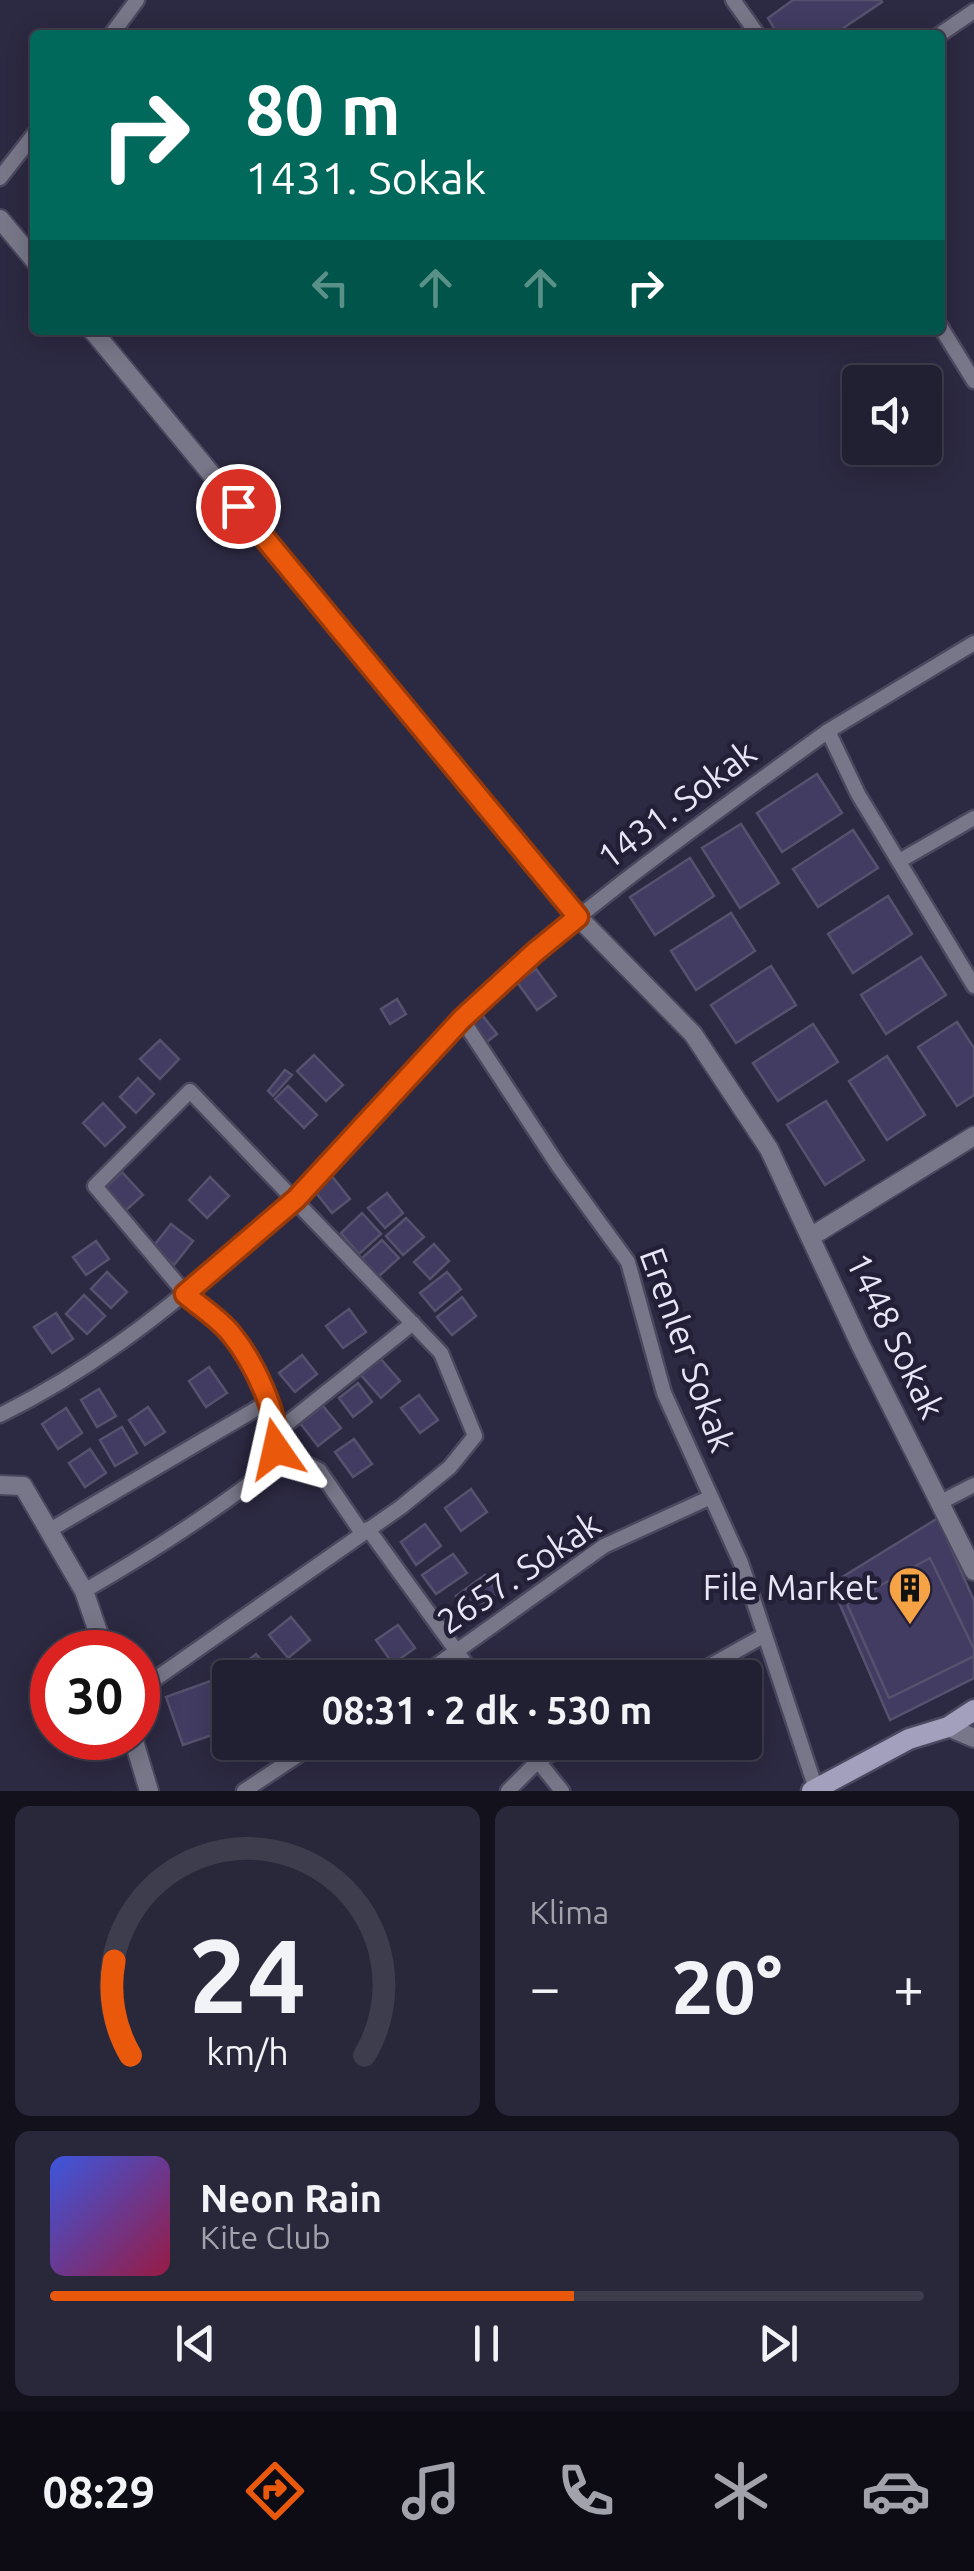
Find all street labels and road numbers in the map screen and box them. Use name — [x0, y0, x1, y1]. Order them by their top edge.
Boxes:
street label: 1431. Sokak — [589, 732, 764, 877]
street label: Erenler Sokak — [633, 1242, 743, 1457]
street label: 1448 Sokak — [839, 1246, 953, 1425]
street label: 2657. Sokak — [429, 1503, 608, 1641]

